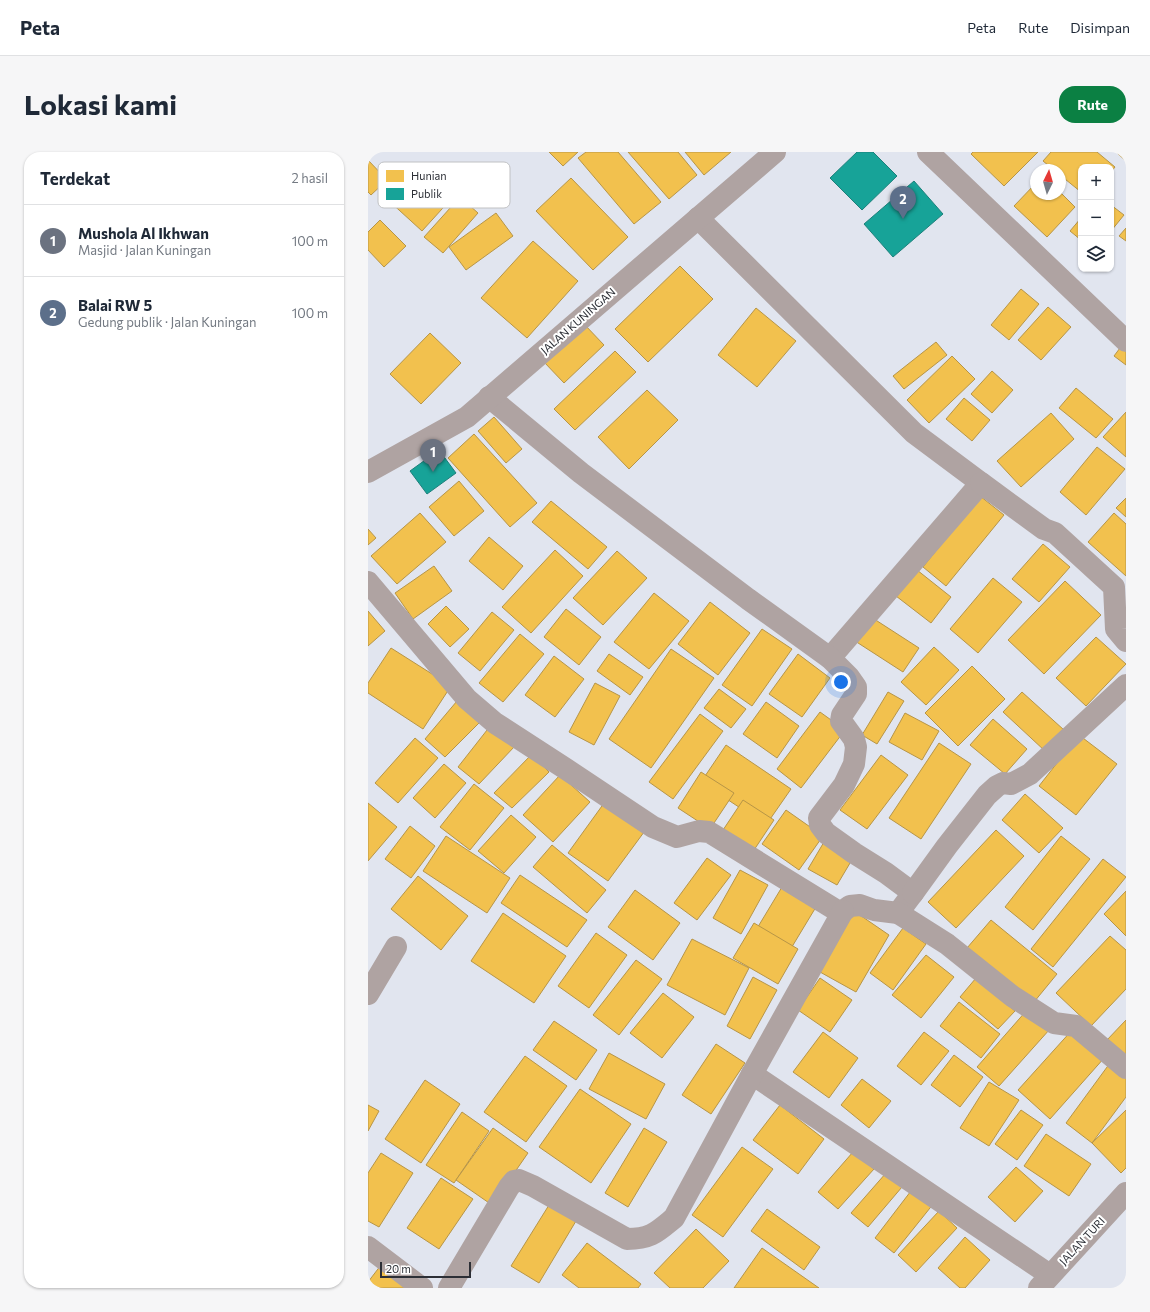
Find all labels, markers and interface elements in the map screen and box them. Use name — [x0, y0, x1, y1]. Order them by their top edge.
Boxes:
text: Peta — [20, 16, 60, 39]
text: Peta — [967, 19, 996, 36]
text: Rute — [1018, 19, 1048, 36]
text: Disimpan — [1070, 19, 1130, 36]
button: Rute — [1059, 86, 1126, 123]
text: Lokasi kami — [24, 87, 177, 121]
legend — [378, 162, 510, 208]
north arrow — [1030, 164, 1066, 200]
map controls — [1078, 164, 1114, 272]
button: + — [1078, 164, 1114, 200]
text: Terdekat — [40, 168, 110, 189]
text: Hunian — [411, 169, 447, 182]
text: 2 hasil — [291, 170, 328, 186]
pin: 2 — [890, 186, 916, 219]
text: Publik — [411, 187, 442, 200]
button: − — [1078, 200, 1114, 236]
text: Mushola Al Ikhwan — [78, 224, 209, 242]
text: 1 — [50, 233, 56, 249]
text: 100 m — [292, 233, 328, 249]
button: layers — [1078, 236, 1114, 272]
text: Masjid · Jalan Kuningan — [78, 242, 211, 258]
street label: JALAN KUNINGAN — [538, 285, 618, 357]
text: Balai RW 5 — [78, 296, 152, 314]
text: 2 — [49, 305, 57, 321]
text: 100 m — [292, 305, 328, 321]
text: Gedung publik · Jalan Kuningan — [78, 314, 256, 330]
pin: 1 — [420, 439, 446, 472]
your location — [831, 672, 851, 692]
street label: JALAN TURI — [1056, 1214, 1108, 1268]
scale bar — [380, 1260, 471, 1279]
text: 20 m — [386, 1262, 411, 1275]

